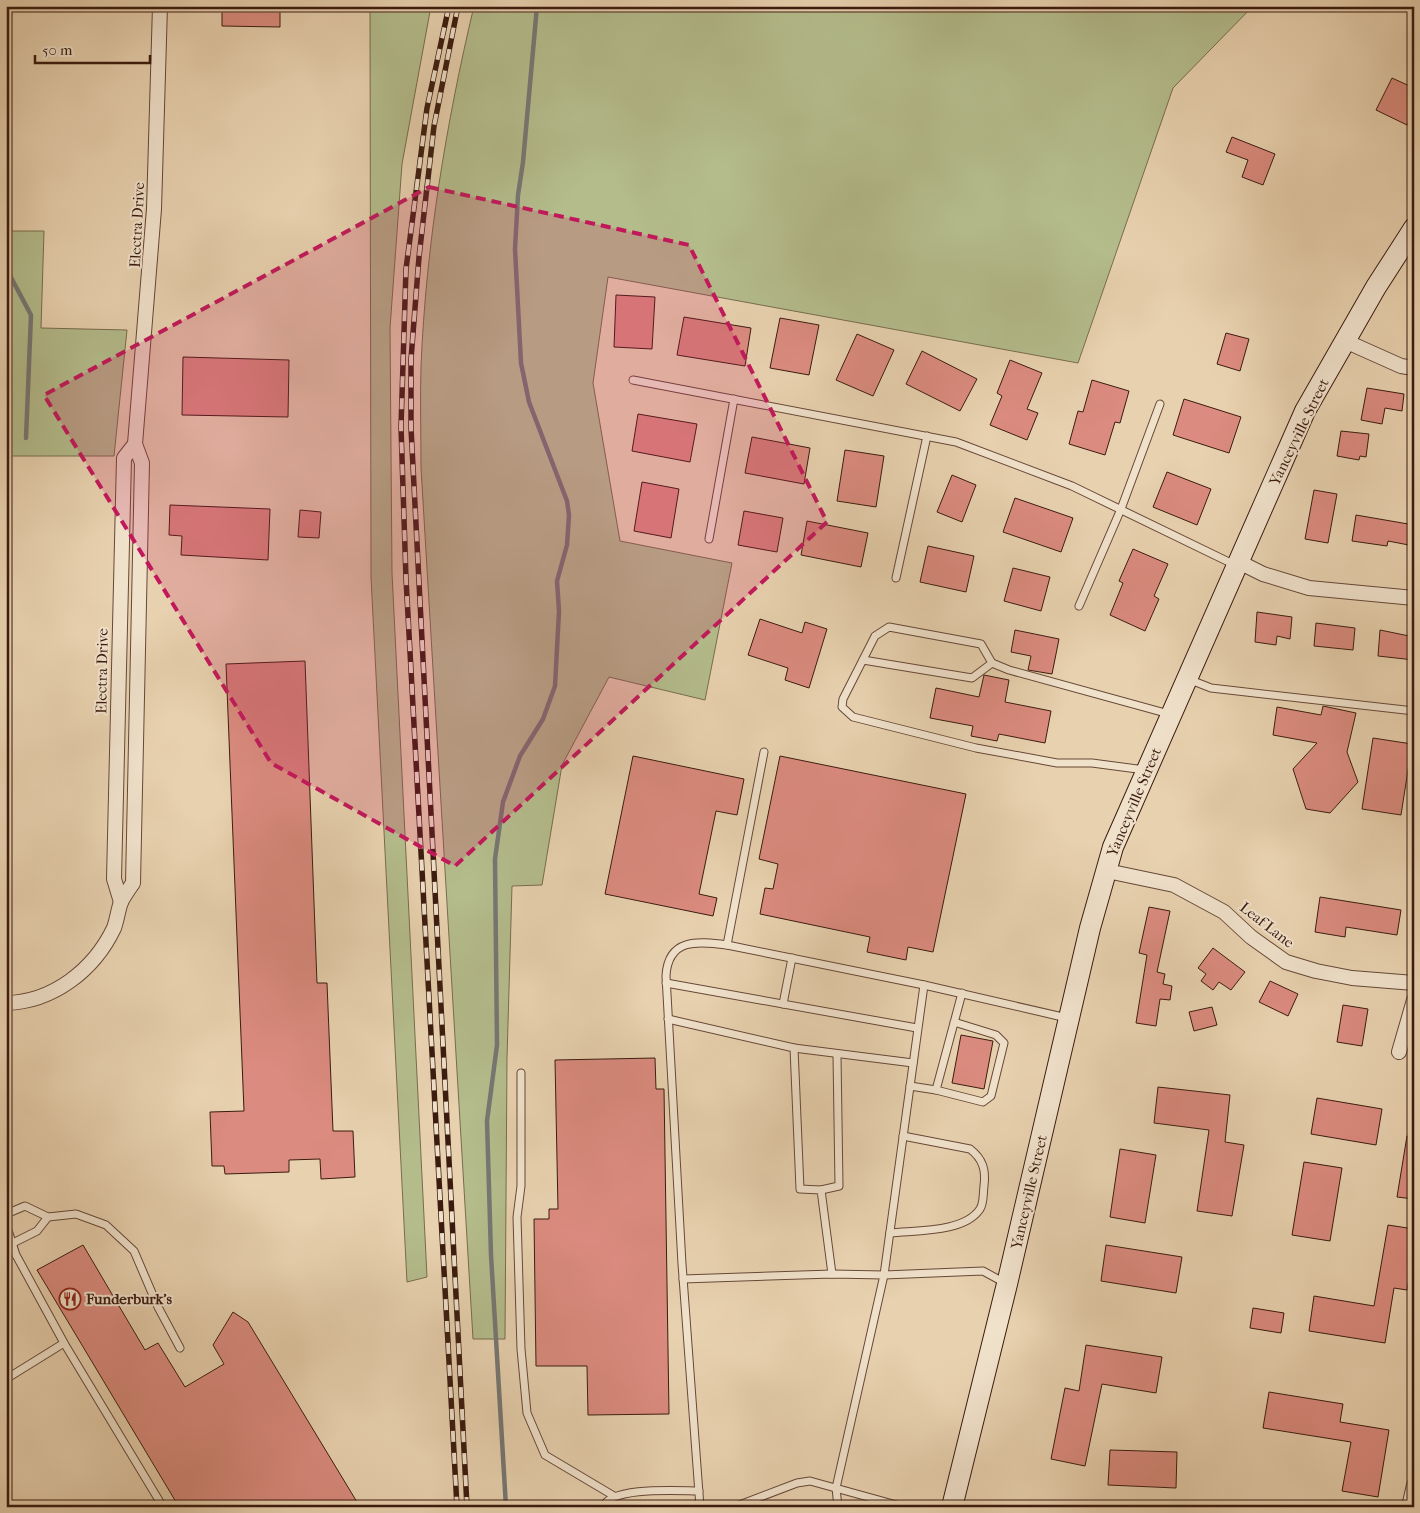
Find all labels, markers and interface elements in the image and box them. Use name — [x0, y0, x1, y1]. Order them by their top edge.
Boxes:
scale bar — [35, 32, 150, 64]
text: 50 m — [42, 41, 73, 59]
street label: Electra Drive — [126, 181, 148, 268]
street label: Yanceyville Street — [1265, 375, 1333, 489]
street label: Electra Drive — [92, 627, 112, 714]
street label: Yanceyville Street — [1103, 744, 1165, 860]
street label: Leaf Lane — [1236, 898, 1298, 952]
street label: Yanceyville Street — [1007, 1132, 1051, 1252]
restaurant icon: Funderburk's — [58, 1287, 82, 1311]
place label: Funderburk's — [85, 1290, 172, 1308]

